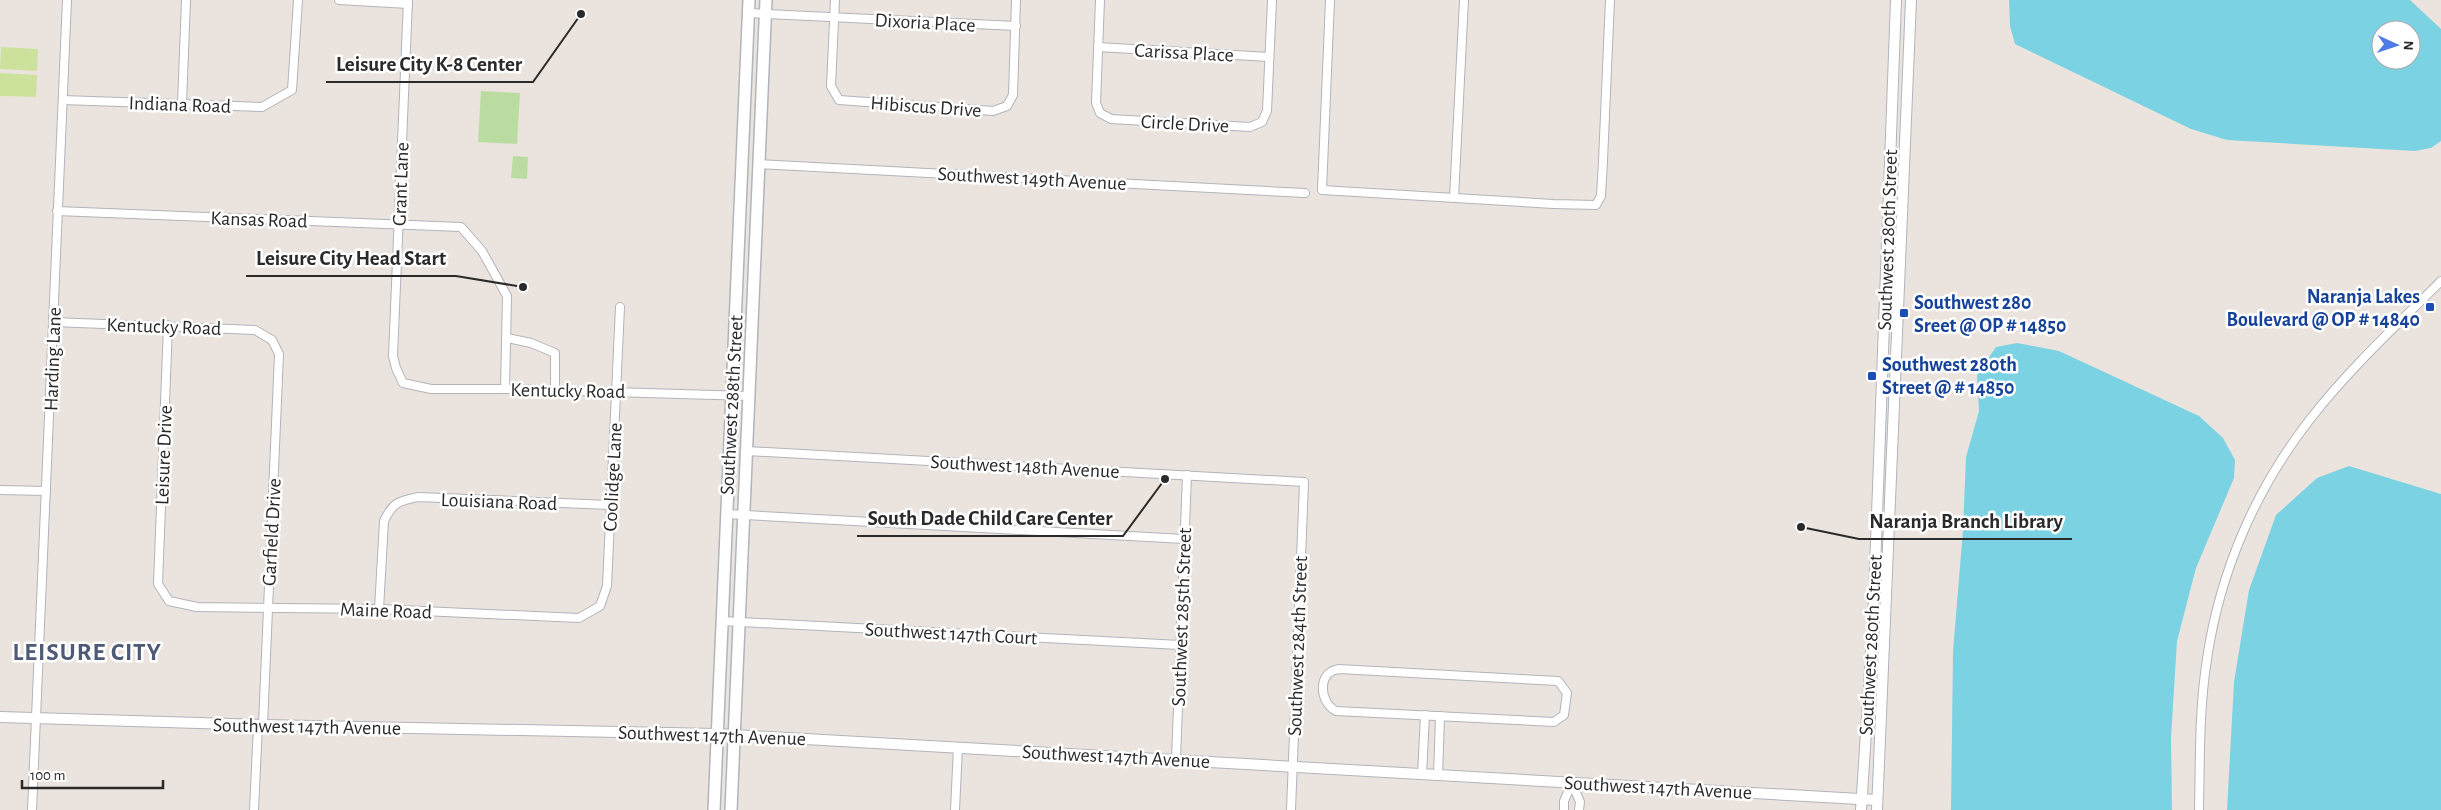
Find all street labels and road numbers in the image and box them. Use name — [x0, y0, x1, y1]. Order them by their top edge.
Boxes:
street label: Dixoria Place — [874, 10, 976, 36]
street label: Carissa Place — [1134, 40, 1234, 66]
street label: Indiana Road — [128, 93, 231, 117]
street label: Hibiscus Drive — [870, 93, 982, 121]
street label: Circle Drive — [1140, 112, 1230, 136]
street label: Grant Lane — [390, 142, 412, 226]
street label: Southwest 280th Street — [1875, 148, 1901, 331]
street label: Southwest 149th Avenue — [937, 164, 1127, 194]
street label: Kansas Road — [210, 208, 308, 232]
street label: Harding Lane — [41, 307, 65, 411]
street label: Southwest 288th Street — [717, 314, 747, 496]
street label: Kentucky Road — [106, 315, 222, 339]
street label: Kentucky Road — [510, 380, 626, 402]
street label: Leisure Drive — [152, 405, 176, 505]
street label: Coolidge Lane — [600, 422, 626, 532]
street label: Southwest 148th Avenue — [930, 452, 1120, 482]
street label: Garfield Drive — [259, 478, 285, 586]
street label: Louisiana Road — [440, 490, 558, 514]
street label: Southwest 285th Street — [1169, 527, 1195, 707]
street label: Southwest 280th Street — [1856, 553, 1886, 736]
street label: Southwest 284th Street — [1285, 555, 1311, 736]
street label: Maine Road — [340, 599, 432, 623]
street label: Southwest 147th Court — [864, 619, 1038, 649]
street label: Southwest 147th Avenue — [213, 715, 401, 739]
street label: Southwest 147th Avenue — [618, 723, 806, 749]
street label: Southwest 147th Avenue — [1021, 742, 1210, 772]
street label: Southwest 147th Avenue — [1563, 773, 1752, 803]

